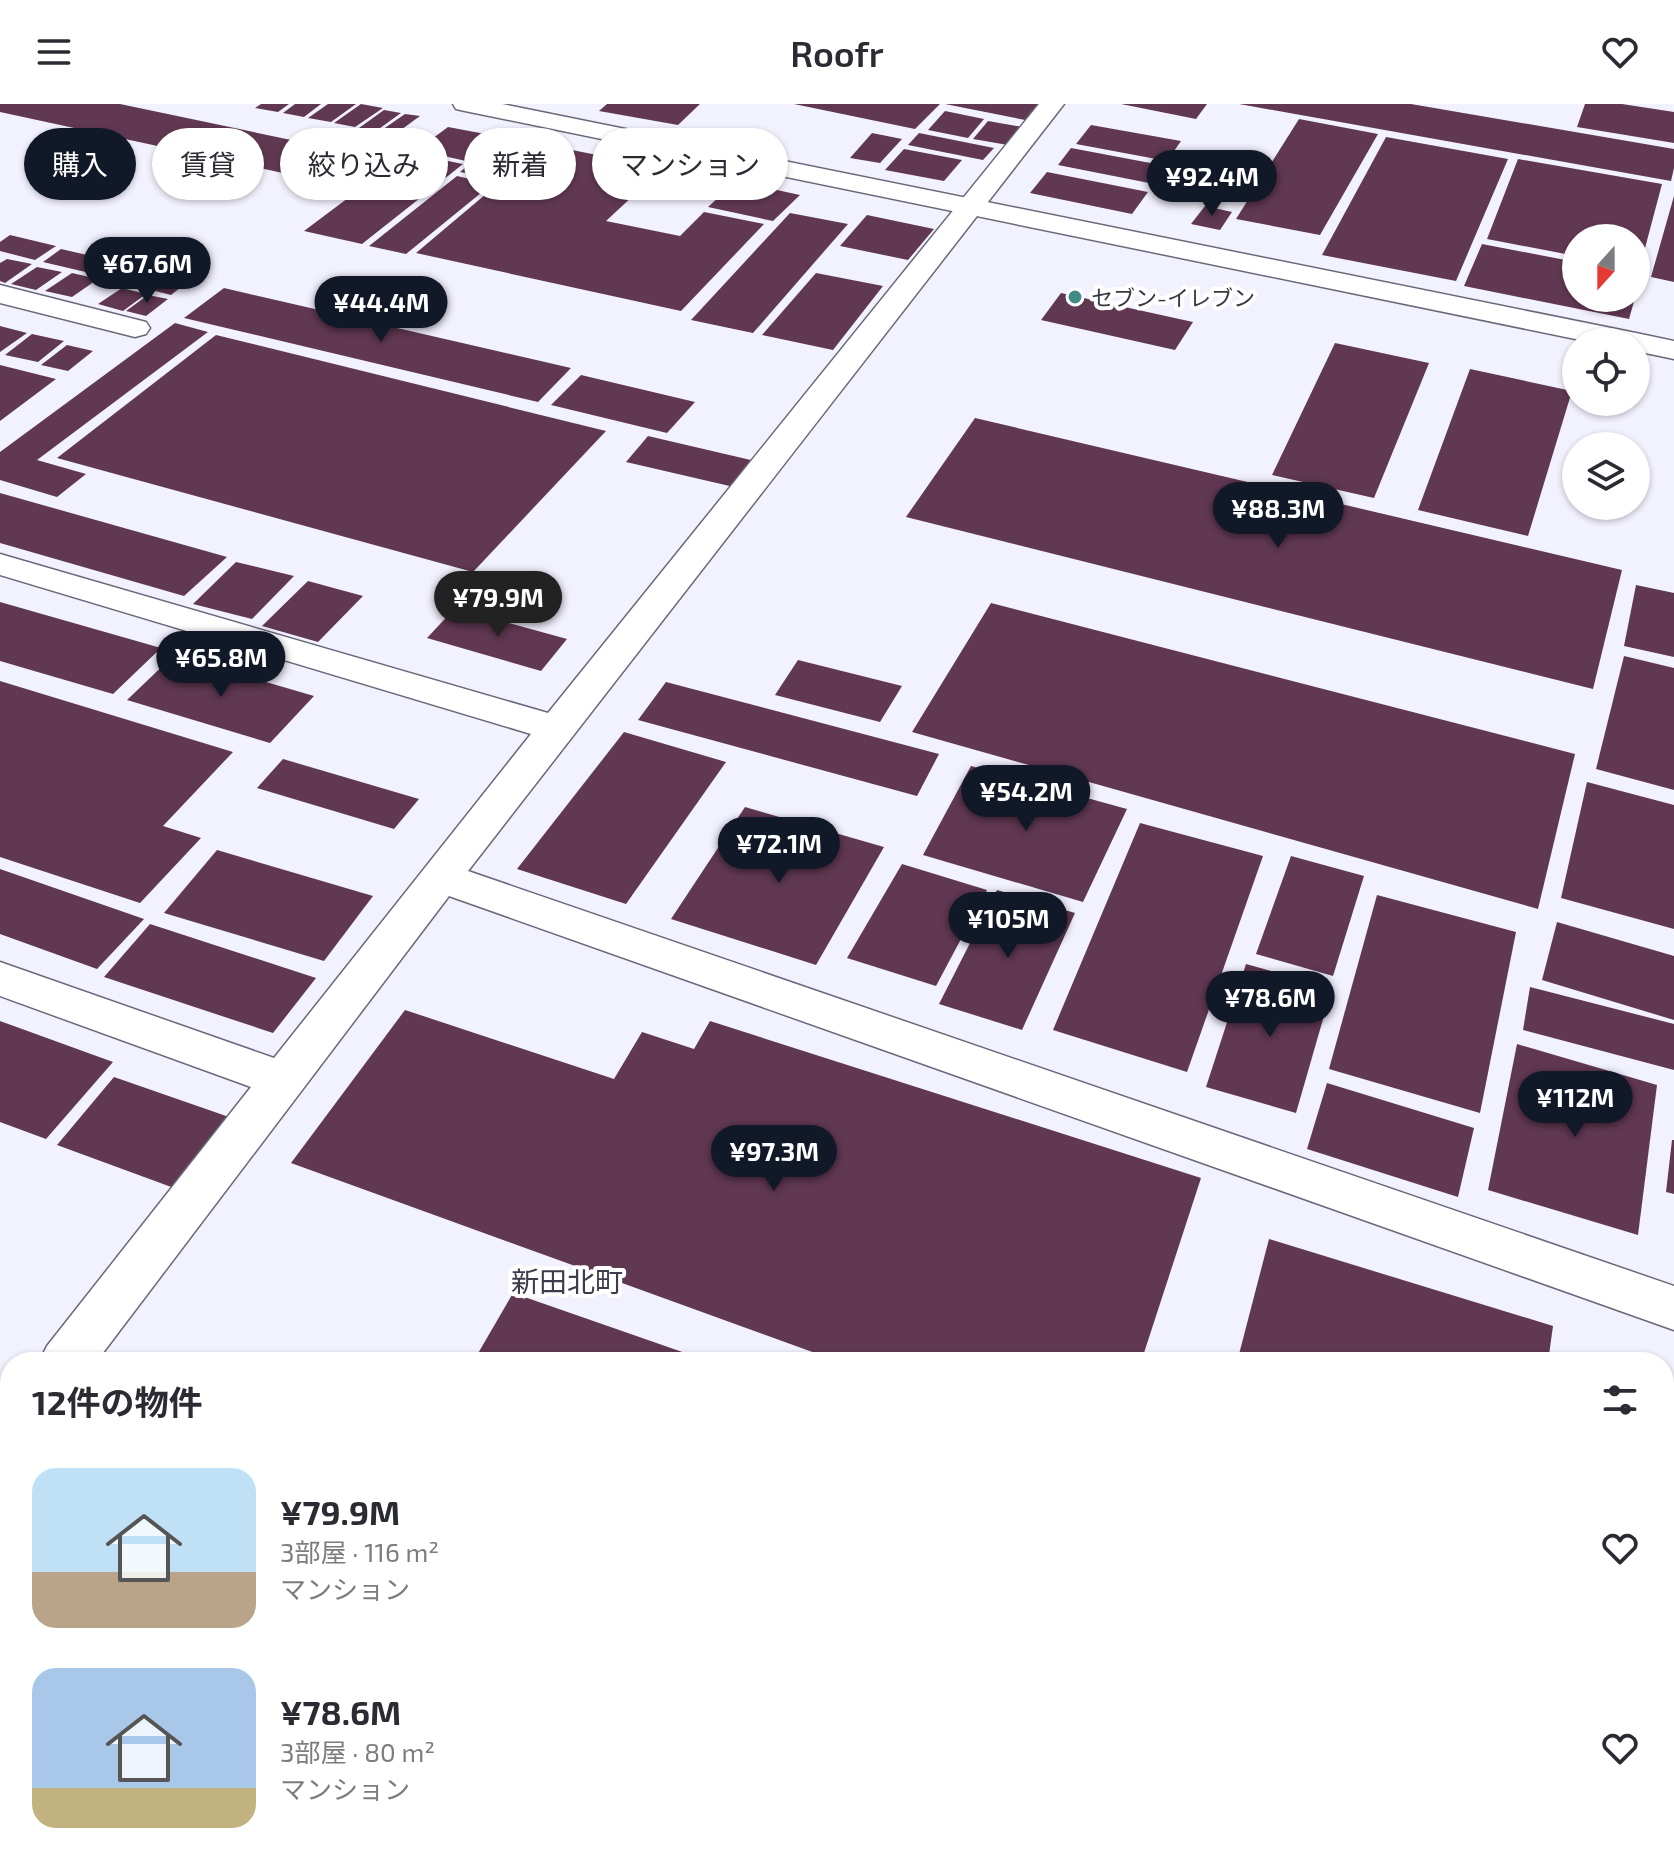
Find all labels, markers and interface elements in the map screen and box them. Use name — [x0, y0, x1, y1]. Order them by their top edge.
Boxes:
icon: menu — [32, 30, 76, 74]
icon: heart — [1598, 30, 1642, 74]
text: Roofr — [790, 31, 884, 74]
chip: 購入 — [24, 128, 136, 200]
chip: 賃貸 — [152, 128, 264, 200]
chip: 絞り込み — [280, 128, 448, 200]
chip: 新着 — [464, 128, 576, 200]
chip: マンション — [592, 128, 788, 200]
pin: ¥92.4M — [1147, 150, 1277, 218]
text: ¥92.4M — [1165, 160, 1259, 191]
north arrow — [1562, 224, 1650, 312]
map controls — [1562, 224, 1650, 520]
pin: ¥67.6M — [82, 237, 212, 305]
text: ¥67.6M — [102, 247, 192, 278]
pin: ¥44.4M — [316, 276, 446, 344]
place label: セブン-イレブン — [1091, 284, 1255, 310]
text: ¥44.4M — [333, 286, 429, 317]
marker: セブン-イレブン — [1066, 288, 1084, 306]
button: locate — [1562, 328, 1650, 416]
button: layers — [1562, 432, 1650, 520]
pin: ¥88.3M — [1213, 482, 1343, 550]
text: ¥88.3M — [1231, 492, 1325, 523]
pin: ¥79.9M — [433, 571, 563, 639]
text: ¥79.9M — [452, 581, 544, 612]
pin: ¥65.8M — [156, 631, 286, 699]
text: ¥65.8M — [174, 641, 268, 672]
pin: ¥54.2M — [961, 765, 1091, 833]
text: ¥54.2M — [979, 775, 1073, 806]
pin: ¥72.1M — [714, 817, 844, 885]
text: ¥72.1M — [736, 827, 822, 858]
pin: ¥105M — [952, 892, 1064, 960]
text: ¥105M — [966, 902, 1050, 933]
pin: ¥78.6M — [1205, 971, 1335, 1039]
text: ¥78.6M — [1224, 981, 1316, 1012]
pin: ¥112M — [1519, 1071, 1631, 1139]
text: ¥112M — [1536, 1081, 1614, 1112]
pin: ¥97.3M — [709, 1125, 839, 1193]
text: ¥97.3M — [729, 1135, 819, 1166]
district label: 新田北町 — [511, 1264, 623, 1298]
icon: filters — [1598, 1378, 1642, 1422]
text: 12件の物件 — [32, 1381, 202, 1422]
text: ¥79.9M — [280, 1491, 400, 1532]
icon: home — [96, 1500, 192, 1596]
icon: heart — [1598, 1526, 1642, 1570]
text: 3部屋 · 116 m² — [280, 1536, 439, 1567]
text: マンション — [280, 1573, 410, 1604]
text: ¥78.6M — [280, 1691, 401, 1732]
icon: home — [96, 1700, 192, 1796]
icon: heart — [1598, 1726, 1642, 1770]
text: 3部屋 · 80 m² — [280, 1736, 435, 1767]
text: マンション — [280, 1773, 410, 1804]

